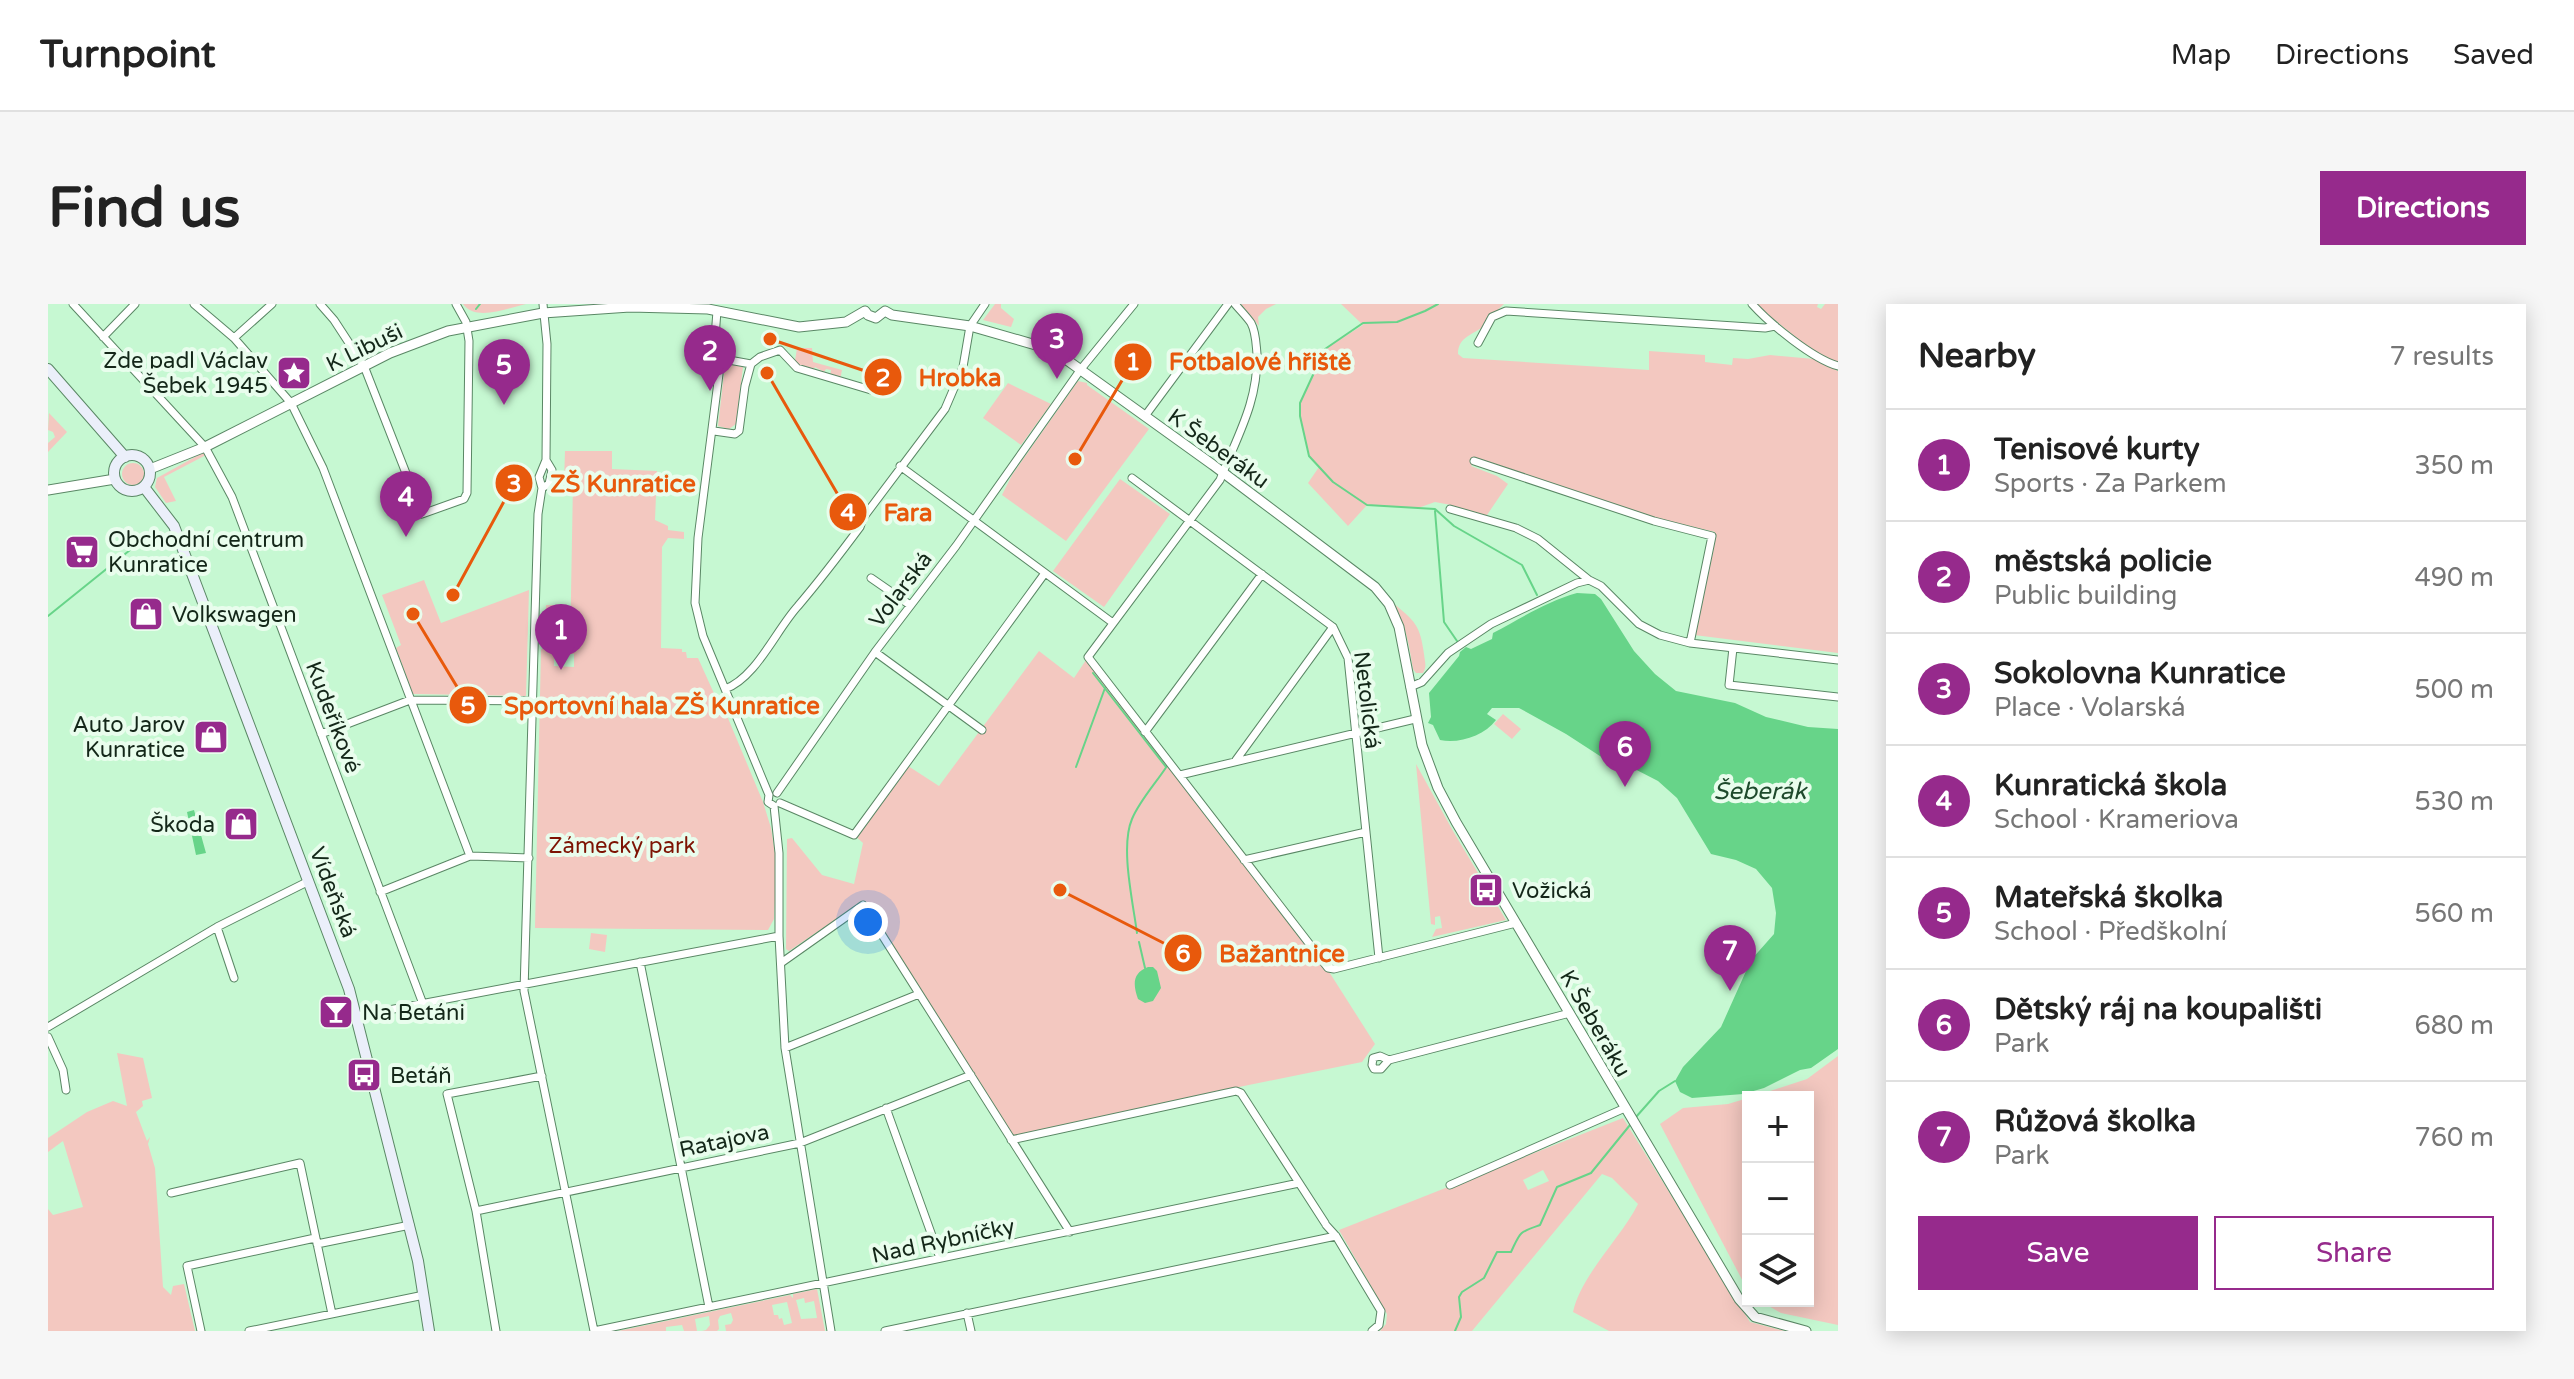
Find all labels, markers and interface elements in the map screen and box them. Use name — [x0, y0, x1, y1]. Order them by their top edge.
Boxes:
text: Turnpoint — [40, 32, 215, 78]
text: Map — [2171, 38, 2231, 72]
text: Directions — [2275, 38, 2409, 72]
text: Saved — [2453, 38, 2534, 72]
button: Directions — [2320, 171, 2526, 245]
text: Find us — [48, 175, 240, 242]
pin: 3 — [1031, 313, 1083, 379]
street label: K Libuši — [322, 318, 407, 378]
pin: 2 — [684, 325, 736, 391]
text: Nearby — [1918, 336, 2036, 377]
callout: Fotbalové hřiště — [1113, 338, 1367, 386]
pin: 5 — [478, 339, 530, 405]
text: 7 results — [2389, 341, 2494, 372]
place label: Zde padl Václav Šebek 1945 — [103, 348, 268, 399]
text: 1 — [1125, 348, 1141, 377]
text: Fotbalové hřiště — [1169, 348, 1352, 377]
callout: Hrobka — [863, 353, 1017, 401]
place icon: Zde padl Václav Šebek 1945 — [275, 354, 313, 392]
text: 2 — [875, 364, 891, 393]
text: Hrobka — [919, 364, 1001, 393]
street label: K Šeberáku — [1163, 403, 1275, 494]
text: Tenisové kurty — [1994, 431, 2200, 468]
text: 1 — [1936, 450, 1952, 481]
text: 350 m — [2414, 450, 2494, 481]
callout: ZŠ Kunratice — [494, 459, 712, 507]
text: Sports · Za Parkem — [1994, 468, 2227, 499]
text: ZŠ Kunratice — [550, 469, 696, 499]
text: 3 — [506, 470, 522, 499]
pin: 4 — [380, 471, 432, 537]
callout: Fara — [828, 488, 948, 536]
text: 4 — [840, 499, 856, 528]
text: Fara — [884, 499, 932, 528]
place label: Obchodní centrum Kunratice — [108, 527, 304, 578]
supermarket icon: Obchodní centrum Kunratice — [63, 533, 101, 571]
text: městská policie — [1994, 543, 2212, 580]
street label: Volarská — [864, 546, 938, 633]
text: 2 — [1936, 562, 1952, 593]
text: 490 m — [2414, 562, 2494, 593]
text: Public building — [1994, 580, 2177, 611]
shop icon: Volkswagen — [127, 595, 165, 633]
place label: Volkswagen — [172, 602, 297, 628]
pin: 1 — [535, 604, 587, 670]
street label: Netolická — [1348, 650, 1386, 750]
text: Sokolovna Kunratice — [1994, 655, 2286, 692]
street label: Kudeříkové — [300, 658, 366, 777]
text: 3 — [1936, 674, 1952, 705]
text: 500 m — [2414, 674, 2494, 705]
callout: Sportovní hala ZŠ Kunratice — [448, 681, 836, 729]
text: Sportovní hala ZŠ Kunratice — [504, 691, 820, 721]
text: 5 — [460, 692, 476, 721]
text: Place · Volarská — [1994, 692, 2186, 723]
place label: Auto Jarov Kunratice — [73, 712, 185, 763]
shop icon: Auto Jarov Kunratice — [192, 718, 230, 756]
pin: 6 — [1599, 721, 1651, 787]
text: Kunratická škola — [1994, 767, 2227, 804]
water label: Šeberák — [1714, 777, 1808, 806]
text: 4 — [1936, 786, 1952, 817]
text: 530 m — [2414, 786, 2494, 817]
text: School · Krameriova — [1994, 804, 2239, 835]
shop icon: Škoda — [222, 805, 260, 843]
place label: Škoda — [150, 811, 215, 838]
park label: Zámecký park — [549, 833, 695, 859]
street label: Vídeňská — [304, 843, 362, 941]
bus stop icon: Vožická — [1467, 871, 1505, 909]
place label: Vožická — [1512, 878, 1592, 904]
text: Mateřská školka — [1994, 879, 2223, 916]
text: 5 — [1936, 898, 1952, 929]
text: 560 m — [2414, 898, 2494, 929]
your location — [848, 902, 888, 942]
text: School · Předškolní — [1994, 916, 2227, 947]
pin: 7 — [1704, 925, 1756, 991]
callout: Bažantnice — [1163, 929, 1361, 977]
text: 6 — [1175, 940, 1191, 969]
text: Bažantnice — [1219, 940, 1345, 969]
street label: K Šeberáku — [1554, 965, 1637, 1082]
text: Dětský ráj na koupališti — [1994, 991, 2322, 1028]
bar icon: Na Betáni — [317, 993, 355, 1031]
place label: Na Betáni — [362, 1000, 465, 1026]
text: 6 — [1936, 1010, 1952, 1041]
text: 680 m — [2414, 1010, 2494, 1041]
text: Park — [1994, 1028, 2050, 1059]
bus stop icon: Betáň — [345, 1056, 383, 1094]
place label: Betáň — [390, 1063, 452, 1089]
map controls — [1742, 1091, 1814, 1307]
button: + — [1742, 1091, 1814, 1163]
text: Růžová školka — [1994, 1103, 2196, 1140]
street label: Ratajova — [677, 1119, 772, 1163]
text: 7 — [1936, 1122, 1952, 1153]
text: 760 m — [2414, 1122, 2494, 1153]
text: Park — [1994, 1140, 2050, 1171]
button: − — [1742, 1163, 1814, 1235]
street label: Nad Rybníčky — [869, 1213, 1017, 1269]
button: Save — [1918, 1216, 2198, 1290]
button: Share — [2214, 1216, 2494, 1290]
button: layers — [1742, 1235, 1814, 1307]

